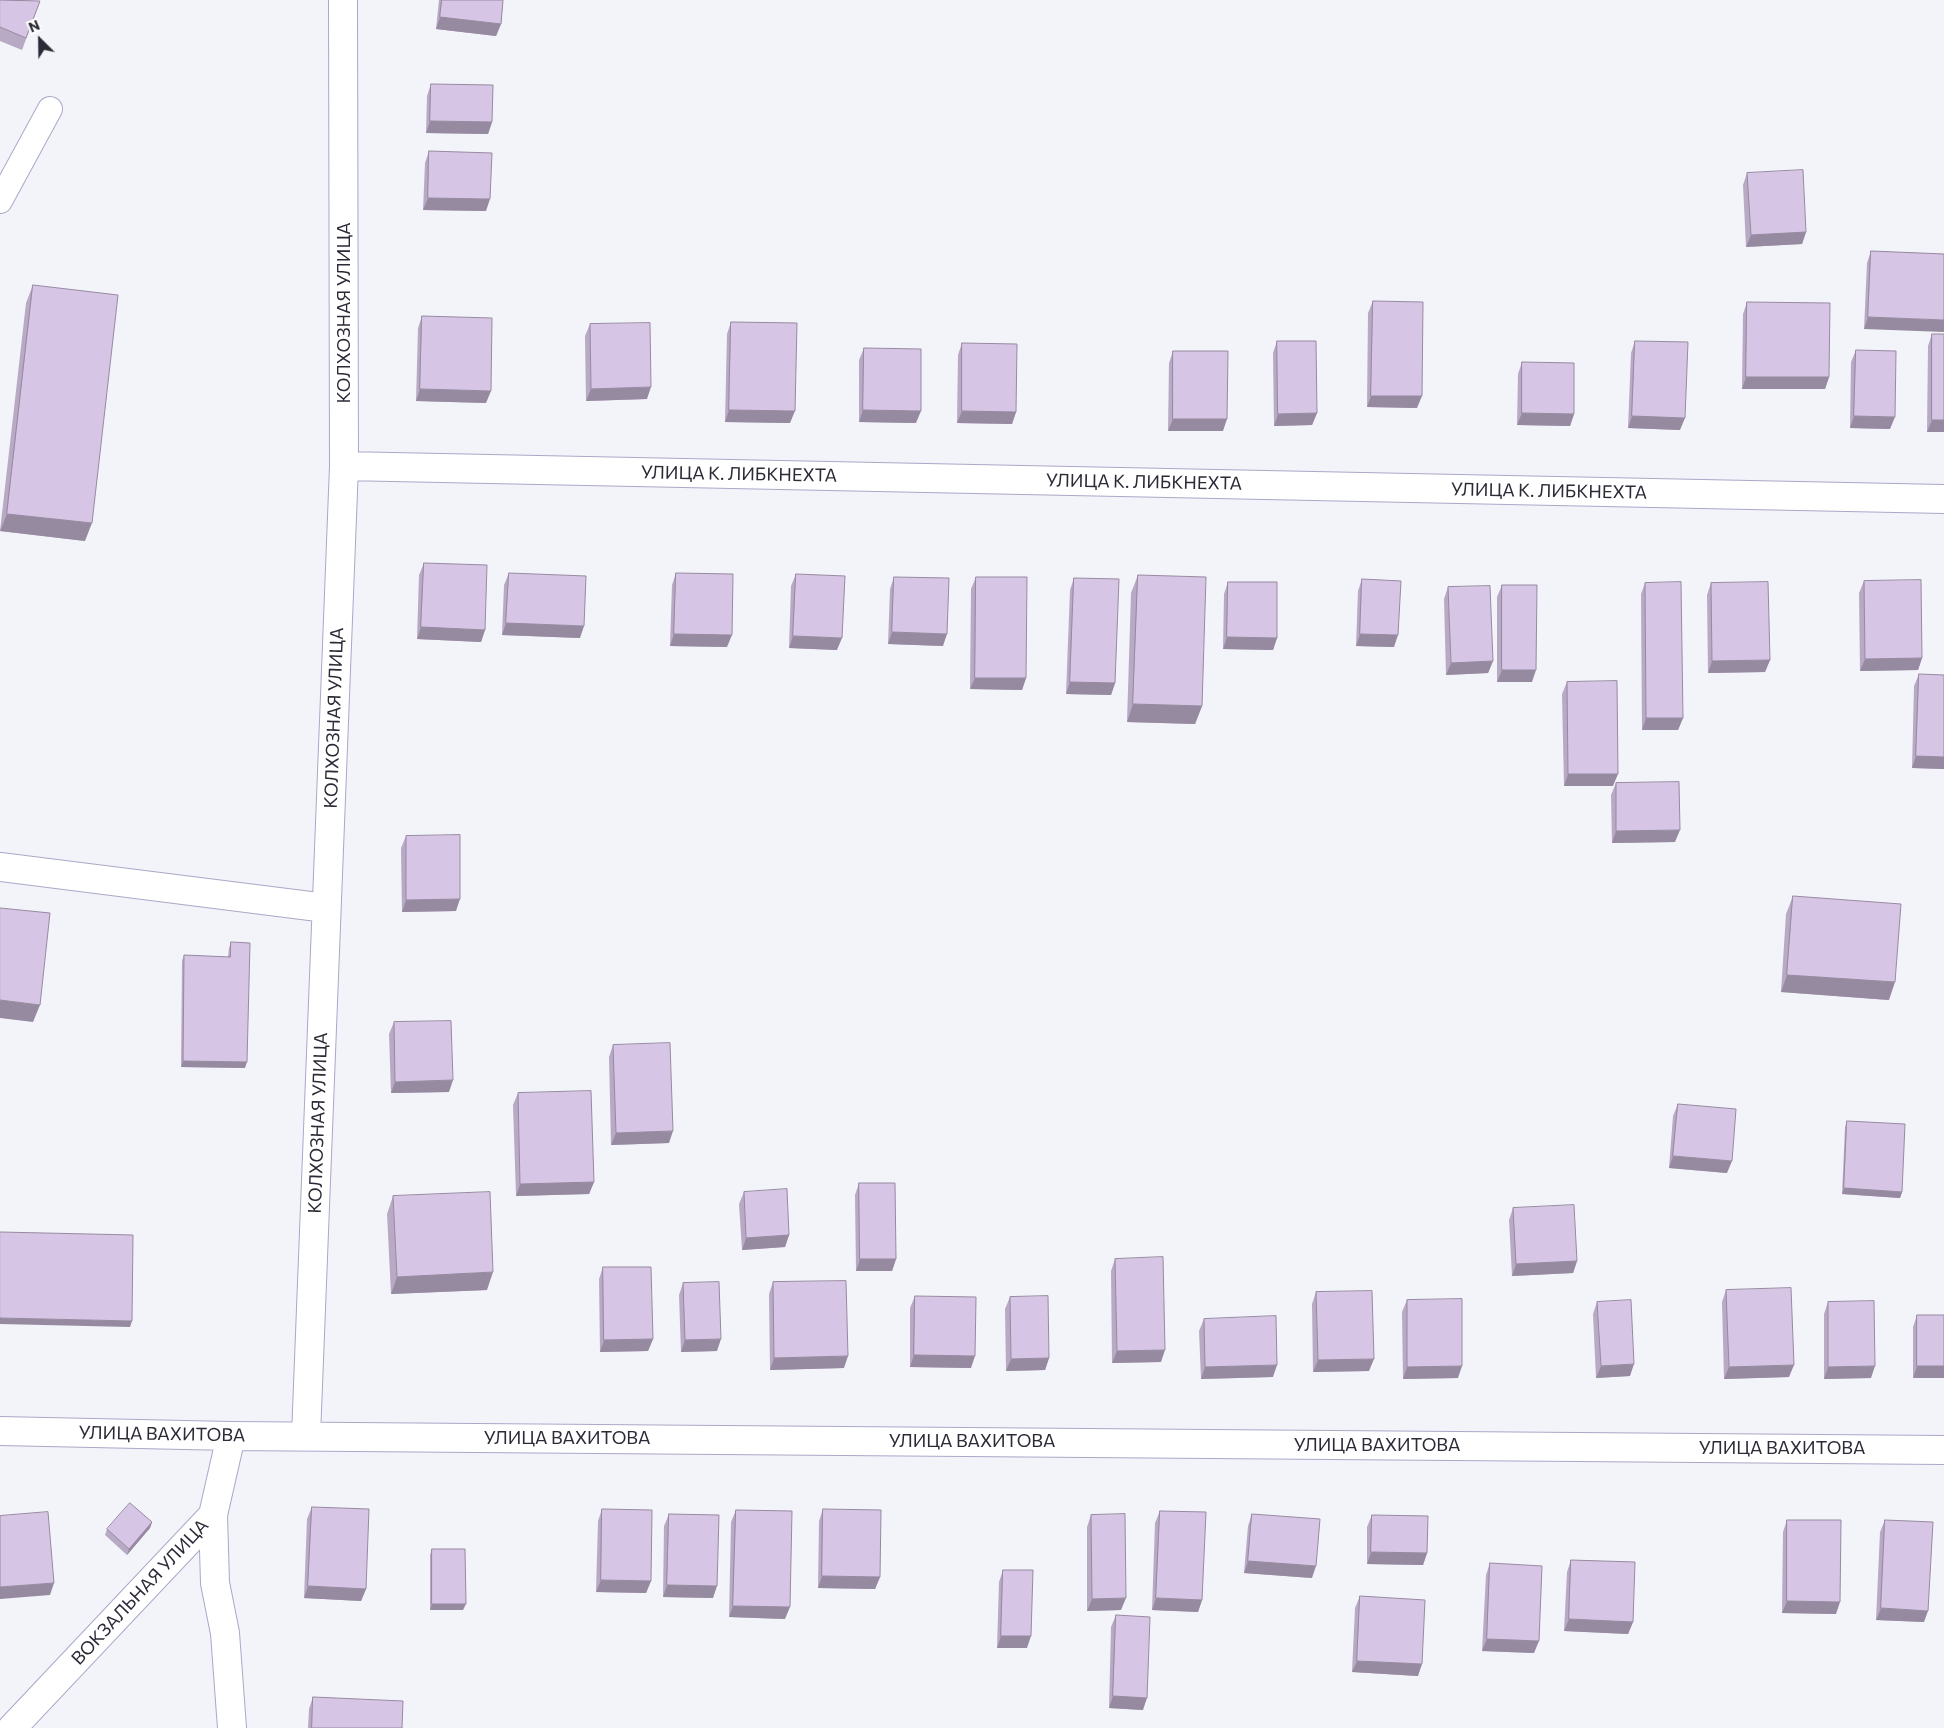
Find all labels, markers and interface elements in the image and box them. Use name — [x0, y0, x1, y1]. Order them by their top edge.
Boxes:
north arrow — [15, 15, 65, 65]
text: N — [26, 16, 42, 36]
street label: КОЛХОЗНАЯ УЛИЦА — [333, 222, 355, 404]
street label: УЛИЦА К. ЛИБКНЕХТА — [641, 461, 837, 487]
street label: УЛИЦА К. ЛИБКНЕХТА — [1046, 469, 1242, 495]
street label: УЛИЦА К. ЛИБКНЕХТА — [1451, 478, 1647, 504]
street label: КОЛХОЗНАЯ УЛИЦА — [320, 627, 348, 809]
street label: КОЛХОЗНАЯ УЛИЦА — [304, 1032, 332, 1214]
street label: УЛИЦА ВАХИТОВА — [78, 1422, 246, 1446]
street label: УЛИЦА ВАХИТОВА — [484, 1427, 650, 1449]
street label: УЛИЦА ВАХИТОВА — [889, 1430, 1055, 1452]
street label: УЛИЦА ВАХИТОВА — [1294, 1434, 1460, 1456]
street label: УЛИЦА ВАХИТОВА — [1699, 1437, 1865, 1459]
street label: ВОКЗАЛЬНАЯ УЛИЦА — [67, 1515, 213, 1669]

